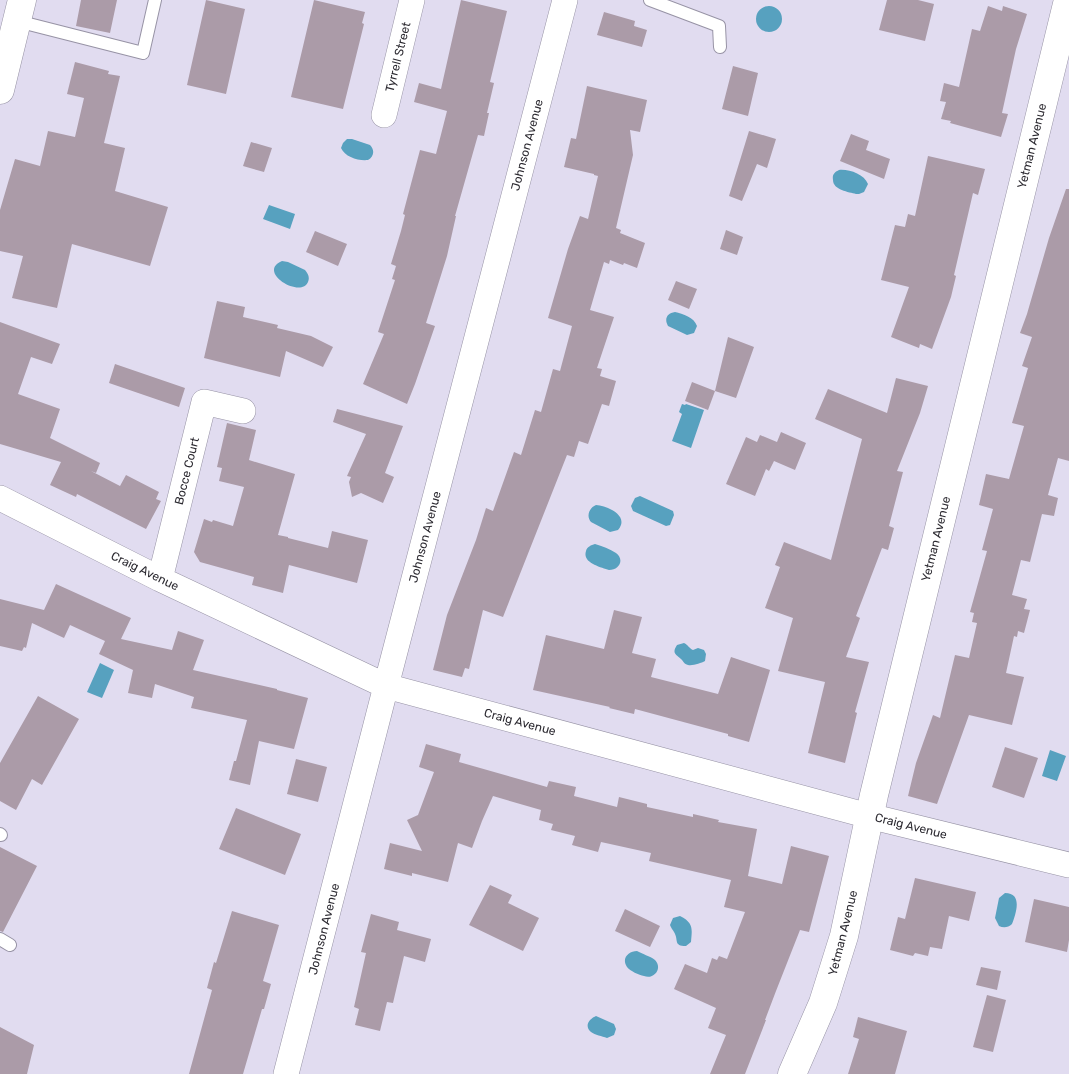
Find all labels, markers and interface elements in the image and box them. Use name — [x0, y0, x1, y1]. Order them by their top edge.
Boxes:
street label: Tyrrell Street — [383, 20, 414, 94]
street label: Johnson Avenue — [508, 98, 546, 192]
street label: Yetman Avenue — [1015, 102, 1049, 190]
street label: Bocce Court — [172, 435, 202, 506]
street label: Johnson Avenue — [406, 490, 444, 584]
street label: Yetman Avenue — [919, 495, 953, 583]
street label: Craig Avenue — [109, 549, 181, 594]
street label: Craig Avenue — [483, 706, 558, 738]
street label: Craig Avenue — [873, 810, 949, 842]
street label: Johnson Avenue — [306, 881, 342, 976]
street label: Yetman Avenue — [826, 889, 860, 977]

